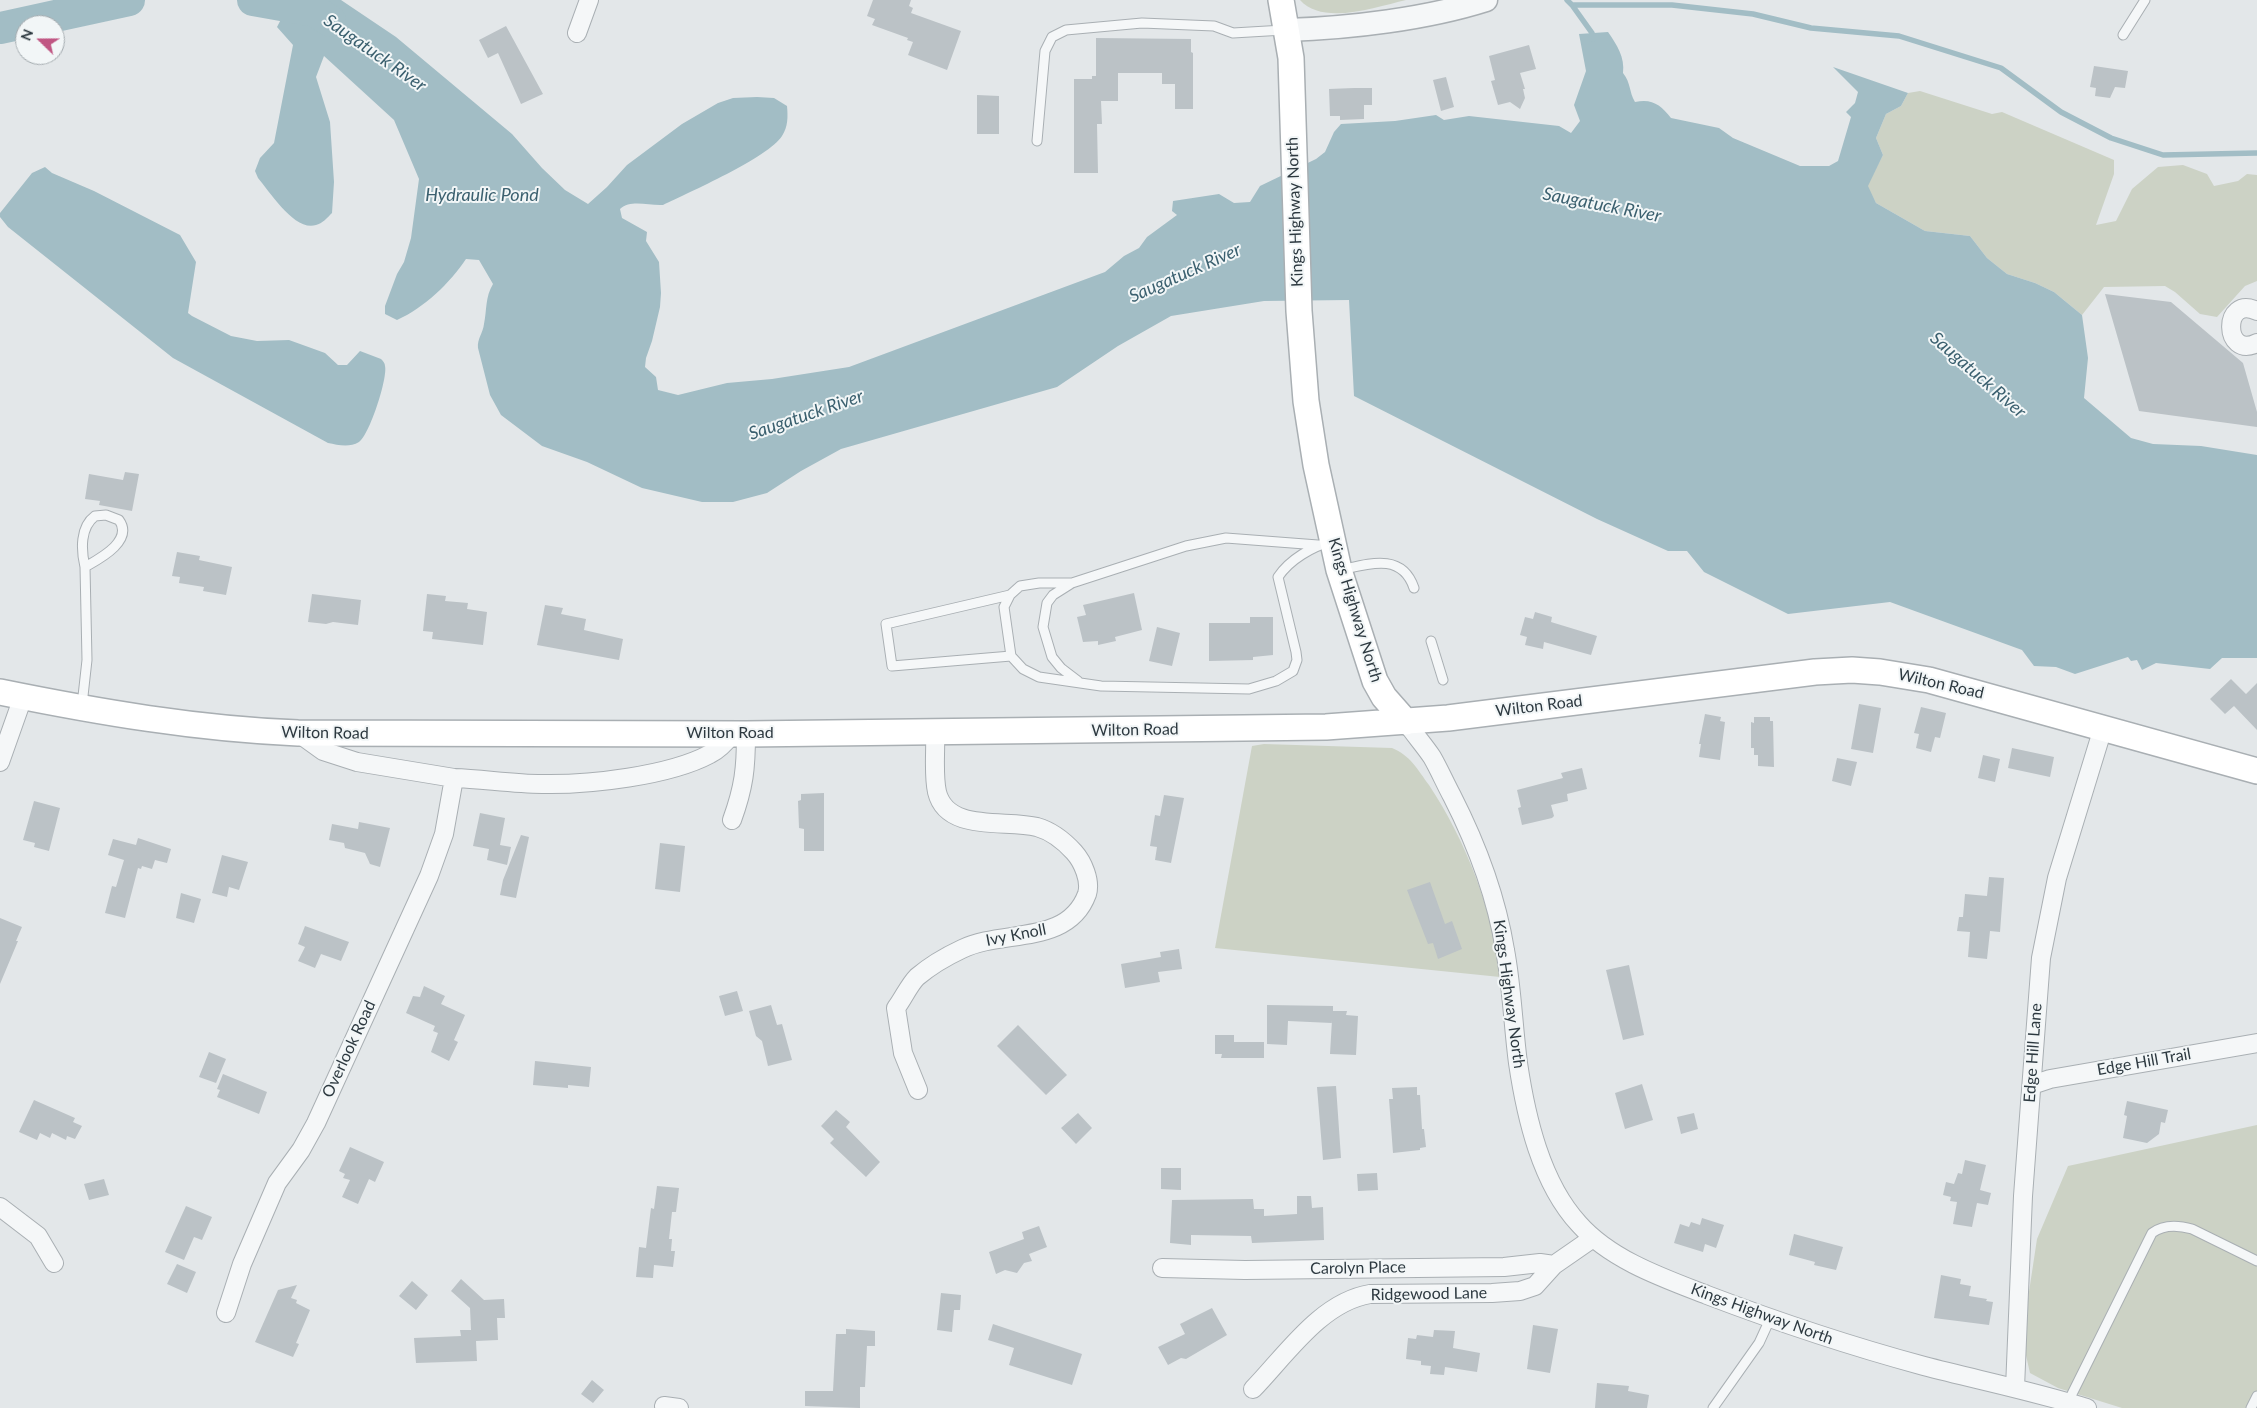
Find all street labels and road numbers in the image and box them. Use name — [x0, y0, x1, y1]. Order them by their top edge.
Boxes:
street label: Kings Highway North — [1283, 137, 1307, 287]
street label: Kings Highway North — [1324, 535, 1386, 685]
street label: Wilton Road — [1896, 665, 1986, 703]
street label: Wilton Road — [1494, 691, 1584, 721]
street label: Wilton Road — [1091, 720, 1179, 740]
street label: Wilton Road — [281, 723, 369, 743]
street label: Wilton Road — [686, 723, 774, 743]
street label: Kings Highway North — [1489, 918, 1529, 1070]
street label: Ivy Knoll — [984, 920, 1048, 950]
street label: Overlook Road — [318, 997, 380, 1101]
street label: Edge Hill Lane — [2020, 1003, 2046, 1103]
street label: Edge Hill Trail — [2095, 1044, 2193, 1080]
street label: Carolyn Place — [1310, 1258, 1406, 1278]
street label: Kings Highway North — [1688, 1279, 1836, 1349]
street label: Ridgewood Lane — [1371, 1283, 1487, 1305]

